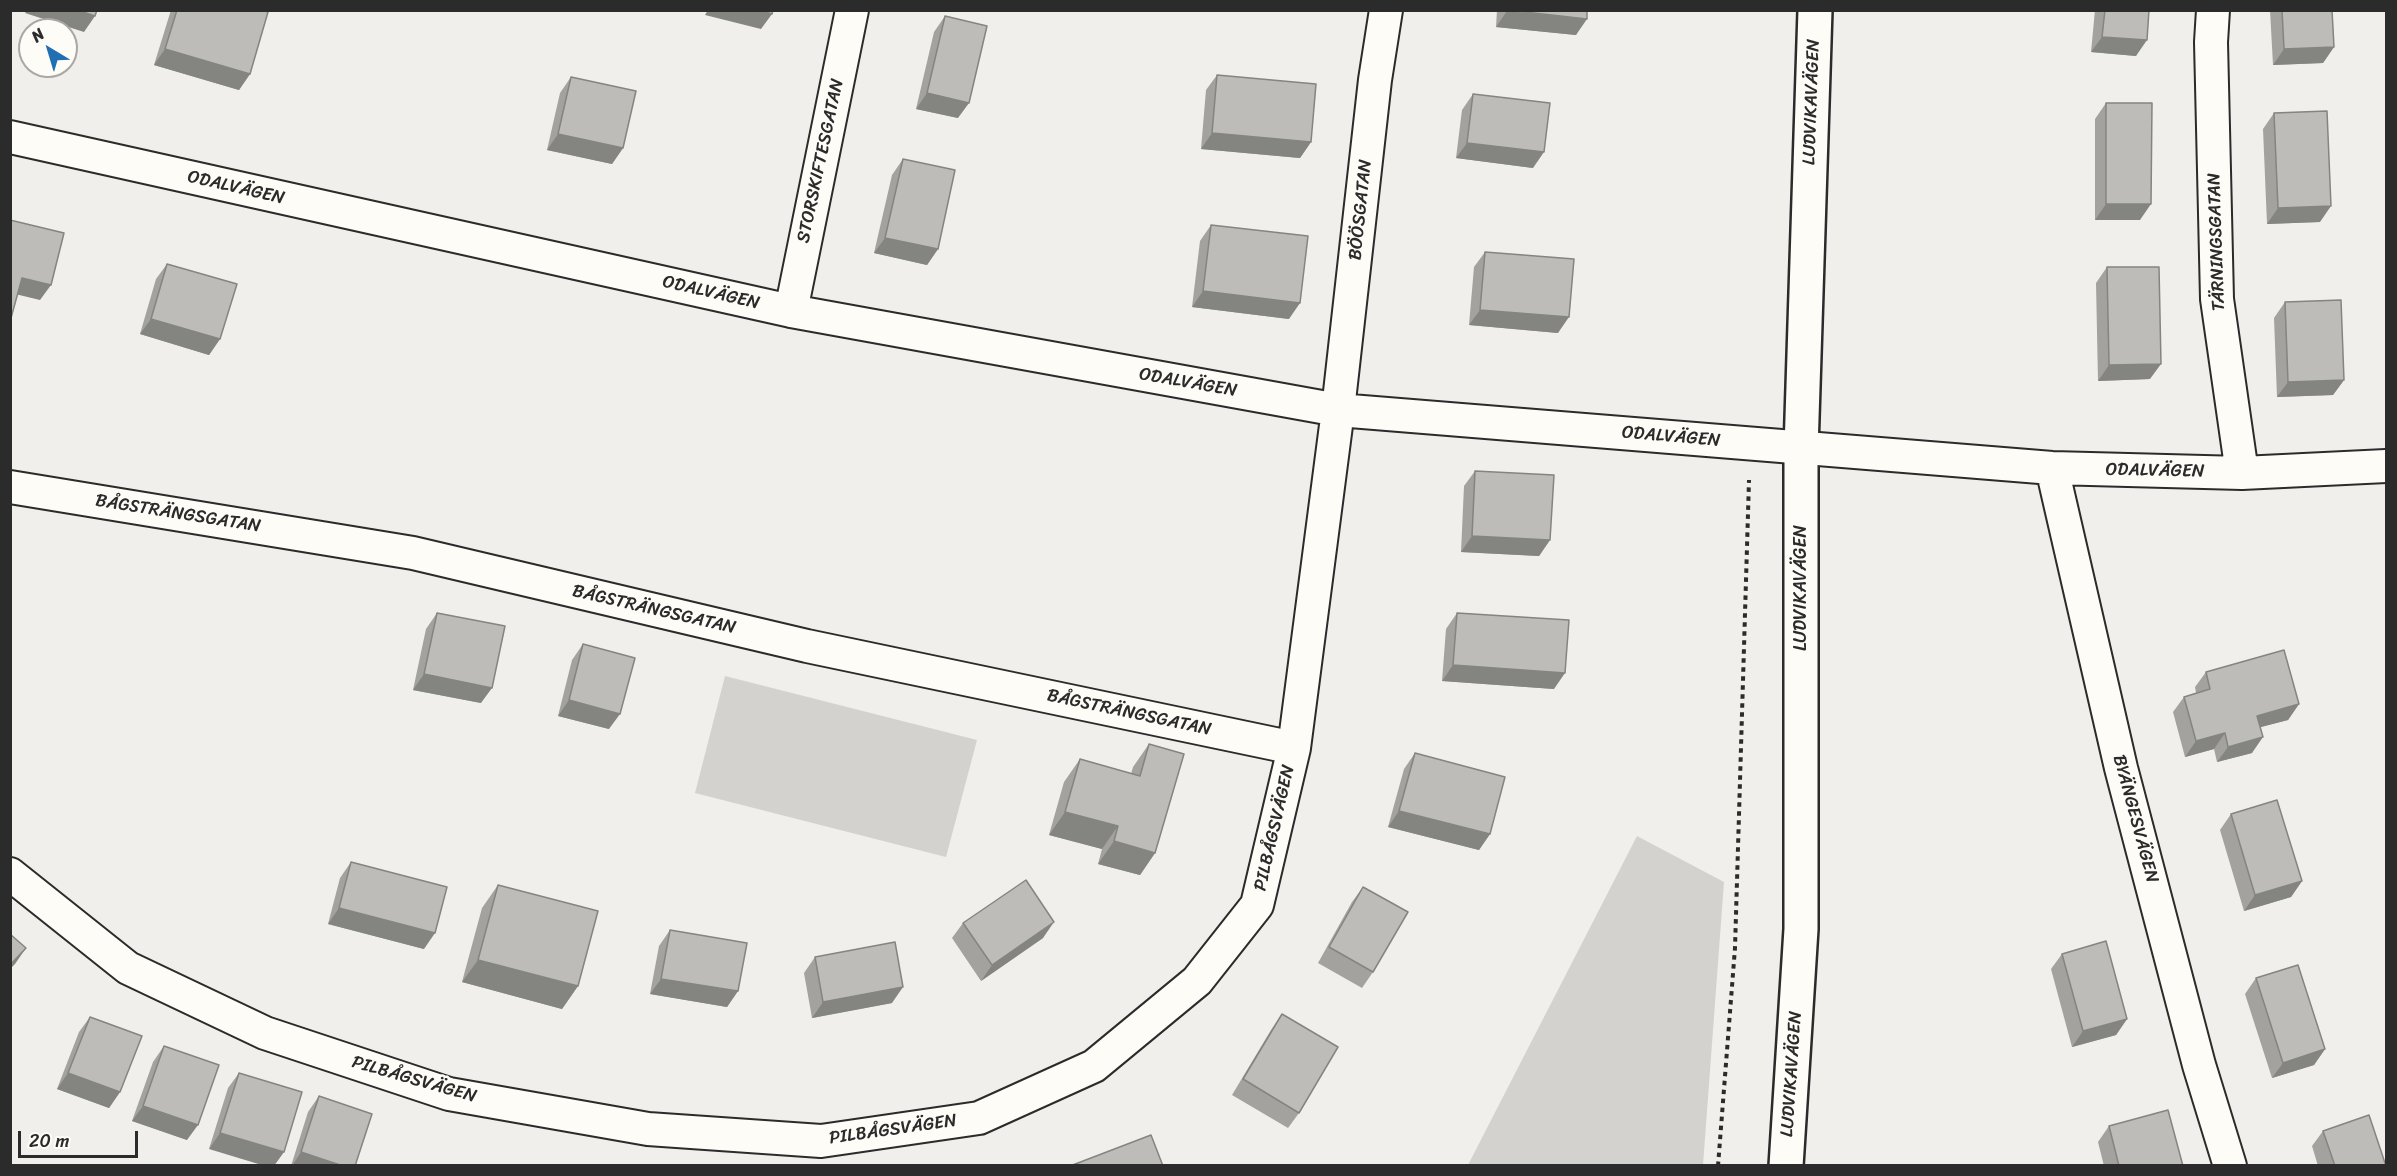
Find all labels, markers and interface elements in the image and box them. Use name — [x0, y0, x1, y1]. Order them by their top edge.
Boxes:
north arrow — [18, 18, 78, 78]
text: N — [25, 20, 51, 50]
street label: LUDVIKAVÄGEN — [1799, 39, 1825, 165]
street label: STORSKIFTESGATAN — [793, 77, 849, 245]
street label: BÖÖSGATAN — [1345, 159, 1377, 261]
street label: ODALVÄGEN — [185, 166, 287, 210]
street label: TÄRNINGSGATAN — [2204, 173, 2230, 311]
street label: ODALVÄGEN — [660, 271, 762, 315]
street label: ODALVÄGEN — [1137, 364, 1239, 402]
street label: ODALVÄGEN — [1621, 422, 1721, 452]
street label: ODALVÄGEN — [2105, 459, 2205, 483]
street label: BÅGSTRÄNGSGATAN — [94, 490, 262, 538]
street label: LUDVIKAVÄGEN — [1790, 525, 1812, 651]
street label: BÅGSTRÄNGSGATAN — [570, 581, 738, 639]
street label: BÅGSTRÄNGSGATAN — [1045, 685, 1213, 741]
street label: BYÄNGESVÄGEN — [2108, 753, 2162, 885]
street label: PILBÅGSVÄGEN — [1250, 763, 1300, 893]
street label: LUDVIKAVÄGEN — [1777, 1010, 1807, 1138]
street label: PILBÅGSVÄGEN — [349, 1052, 479, 1108]
street label: PILBÅGSVÄGEN — [828, 1110, 958, 1150]
scale bar — [21, 1119, 141, 1157]
text: 20 m — [29, 1125, 69, 1157]

